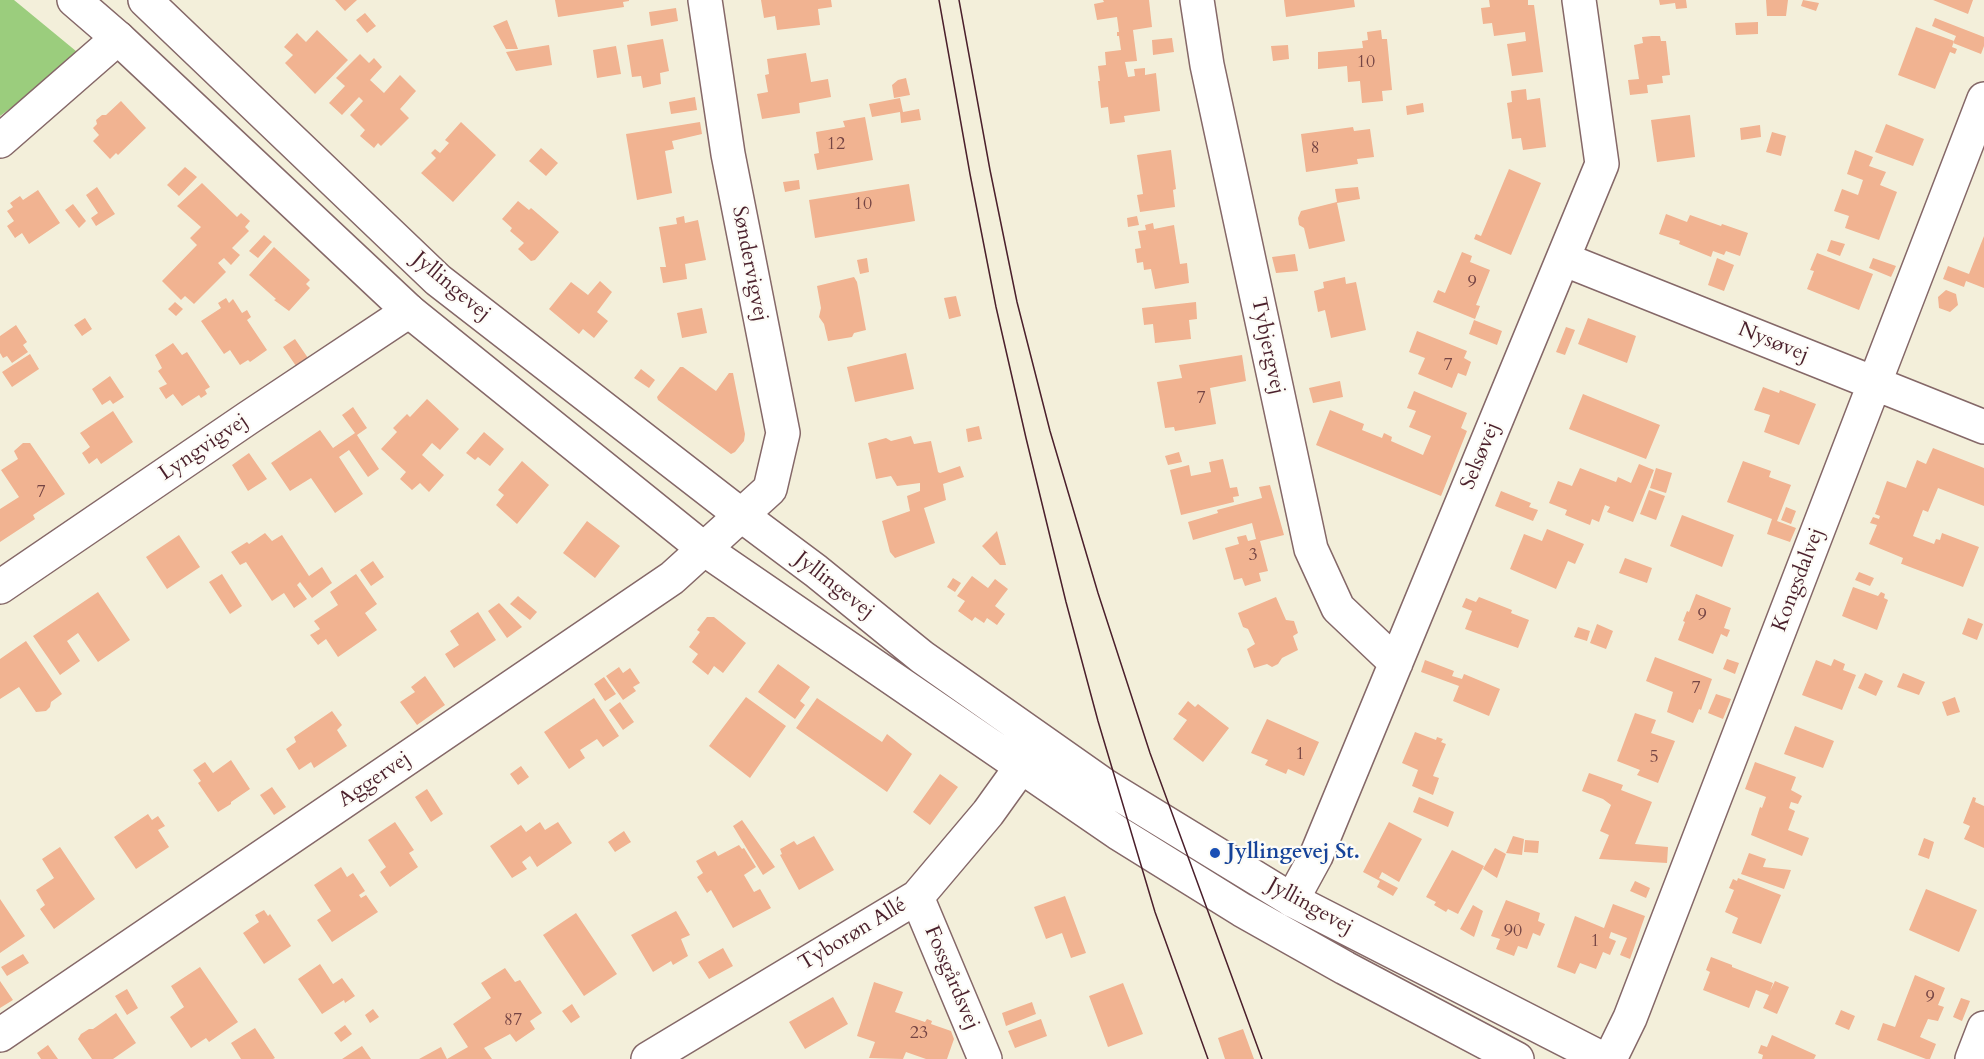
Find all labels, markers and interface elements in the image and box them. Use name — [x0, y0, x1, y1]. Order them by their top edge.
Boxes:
house number: 10 — [1357, 52, 1375, 74]
house number: 12 — [827, 134, 845, 156]
house number: 8 — [1310, 138, 1320, 160]
house number: 10 — [854, 194, 872, 216]
street label: Søndervigvej — [725, 204, 773, 324]
street label: Jyllingevej — [407, 247, 495, 327]
house number: 9 — [1467, 272, 1477, 294]
street label: Tybjergvej — [1244, 295, 1290, 397]
street label: Nysøvej — [1734, 317, 1812, 369]
house number: 7 — [1443, 355, 1453, 377]
house number: 7 — [1196, 388, 1206, 410]
street label: Lyngvigvej — [155, 409, 253, 487]
street label: Selsøvej — [1456, 419, 1506, 493]
house number: 7 — [36, 482, 46, 504]
street label: Kongsdalvej — [1768, 524, 1830, 636]
house number: 3 — [1248, 545, 1258, 567]
street label: Jyllingevej — [789, 547, 879, 625]
house number: 9 — [1697, 605, 1707, 627]
house number: 7 — [1691, 678, 1701, 700]
house number: 1 — [1295, 744, 1305, 766]
street label: Aggervej — [334, 747, 416, 813]
house number: 5 — [1649, 747, 1659, 769]
place label: Jyllingevej St. — [1227, 840, 1360, 866]
marker: Jyllingevej St. — [1208, 846, 1222, 860]
street label: Jyllingevej — [1263, 873, 1357, 941]
street label: Tyborøn Allé — [794, 893, 912, 977]
house number: 90 — [1504, 921, 1522, 943]
street label: Fossgårdsvej — [918, 922, 984, 1034]
house number: 1 — [1590, 931, 1600, 953]
house number: 9 — [1925, 987, 1935, 1009]
house number: 87 — [504, 1010, 522, 1032]
house number: 23 — [910, 1023, 928, 1045]

